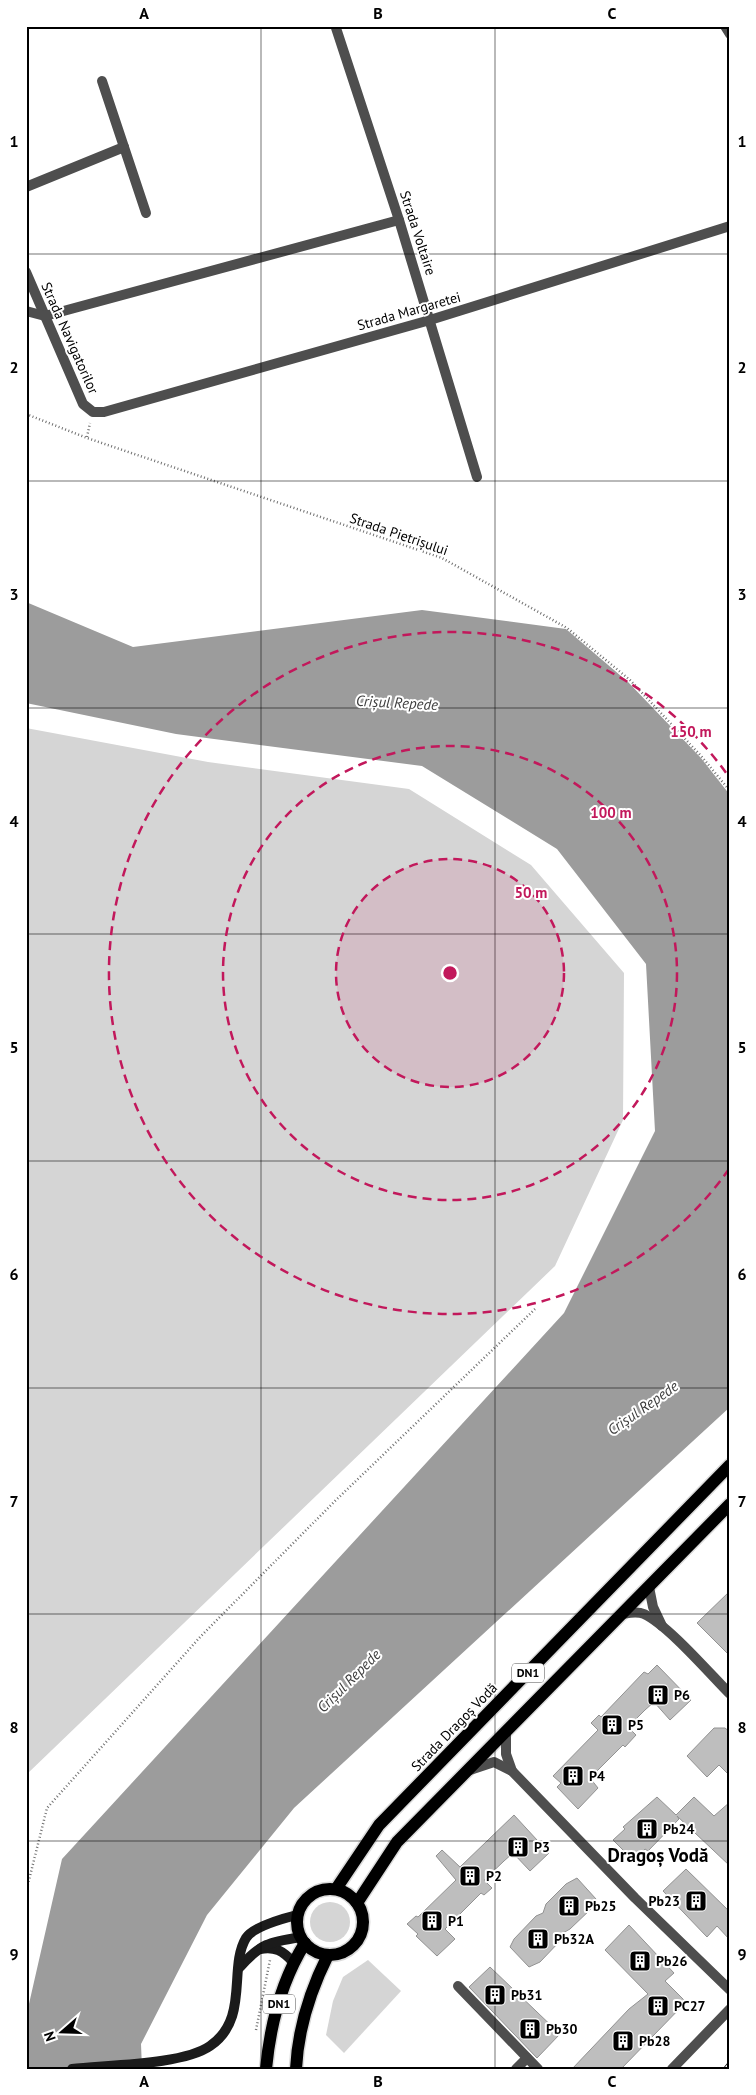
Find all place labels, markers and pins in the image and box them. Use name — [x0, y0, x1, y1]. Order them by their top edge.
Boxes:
centre of rings — [441, 964, 459, 982]
building icon: P6 — [646, 1683, 670, 1707]
place label: P6 — [674, 1686, 690, 1704]
building icon: P5 — [600, 1713, 624, 1737]
place label: P5 — [628, 1716, 644, 1734]
building icon: P4 — [561, 1764, 585, 1788]
place label: P4 — [589, 1767, 605, 1785]
building icon: Pb24 — [635, 1817, 659, 1841]
place label: Pb24 — [663, 1820, 694, 1838]
building icon: P3 — [506, 1835, 530, 1859]
place label: P3 — [534, 1838, 550, 1856]
building icon: P2 — [458, 1864, 482, 1888]
place label: P2 — [486, 1867, 502, 1885]
building icon: Pb23 — [684, 1889, 708, 1913]
place label: Pb23 — [649, 1892, 680, 1910]
building icon: Pb25 — [557, 1894, 581, 1918]
place label: Pb25 — [585, 1897, 616, 1915]
building icon: P1 — [420, 1909, 444, 1933]
place label: P1 — [448, 1912, 464, 1930]
building icon: Pb32A — [526, 1927, 550, 1951]
place label: Pb32A — [554, 1930, 594, 1948]
building icon: Pb26 — [628, 1949, 652, 1973]
place label: Pb26 — [656, 1952, 687, 1970]
building icon: Pb31 — [483, 1983, 507, 2007]
place label: Pb31 — [511, 1986, 542, 2004]
building icon: PC27 — [646, 1994, 670, 2018]
place label: PC27 — [674, 1997, 706, 2015]
building icon: Pb30 — [518, 2017, 542, 2041]
place label: Pb30 — [546, 2020, 577, 2038]
building icon: Pb28 — [611, 2029, 635, 2053]
place label: Pb28 — [639, 2032, 670, 2050]

